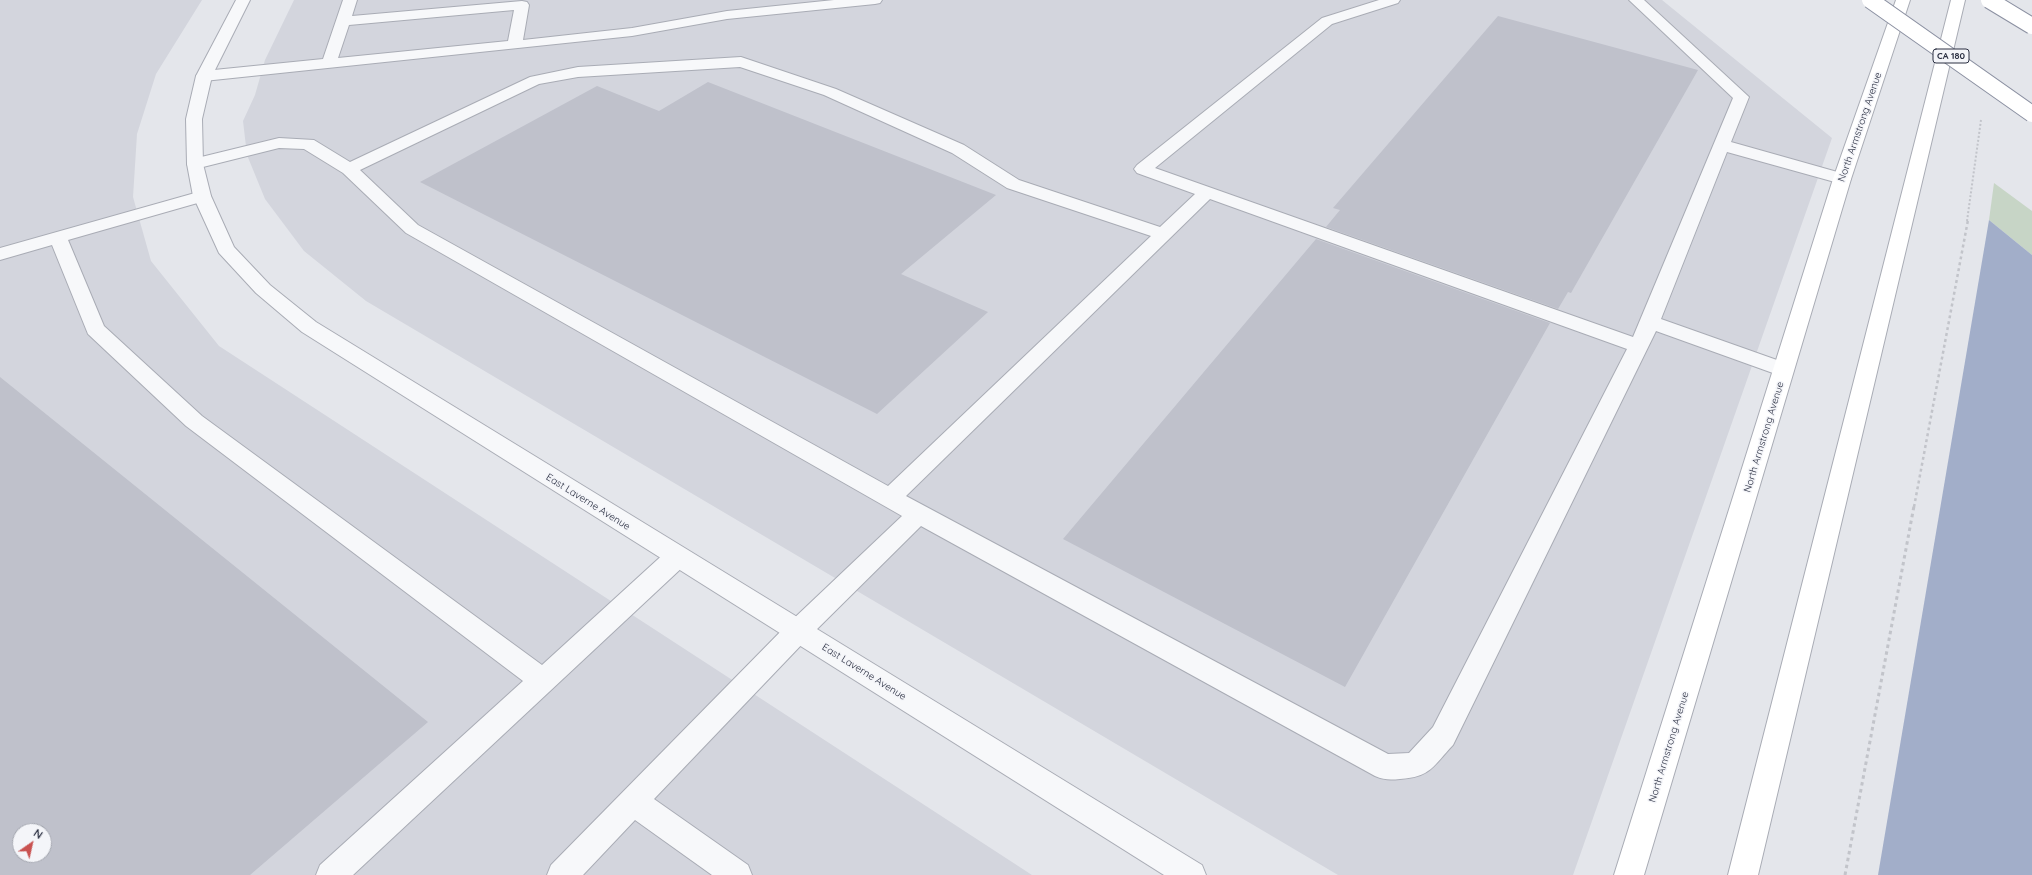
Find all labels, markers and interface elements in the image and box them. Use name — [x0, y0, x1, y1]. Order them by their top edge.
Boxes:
road number: CA 180 — [1933, 49, 1969, 63]
street label: North Armstrong Avenue — [1836, 71, 1884, 183]
street label: North Armstrong Avenue — [1741, 380, 1787, 494]
street label: East Laverne Avenue — [544, 471, 632, 533]
street label: East Laverne Avenue — [820, 641, 908, 703]
street label: North Armstrong Avenue — [1646, 690, 1692, 804]
north arrow — [12, 823, 52, 863]
text: N — [31, 826, 45, 842]

